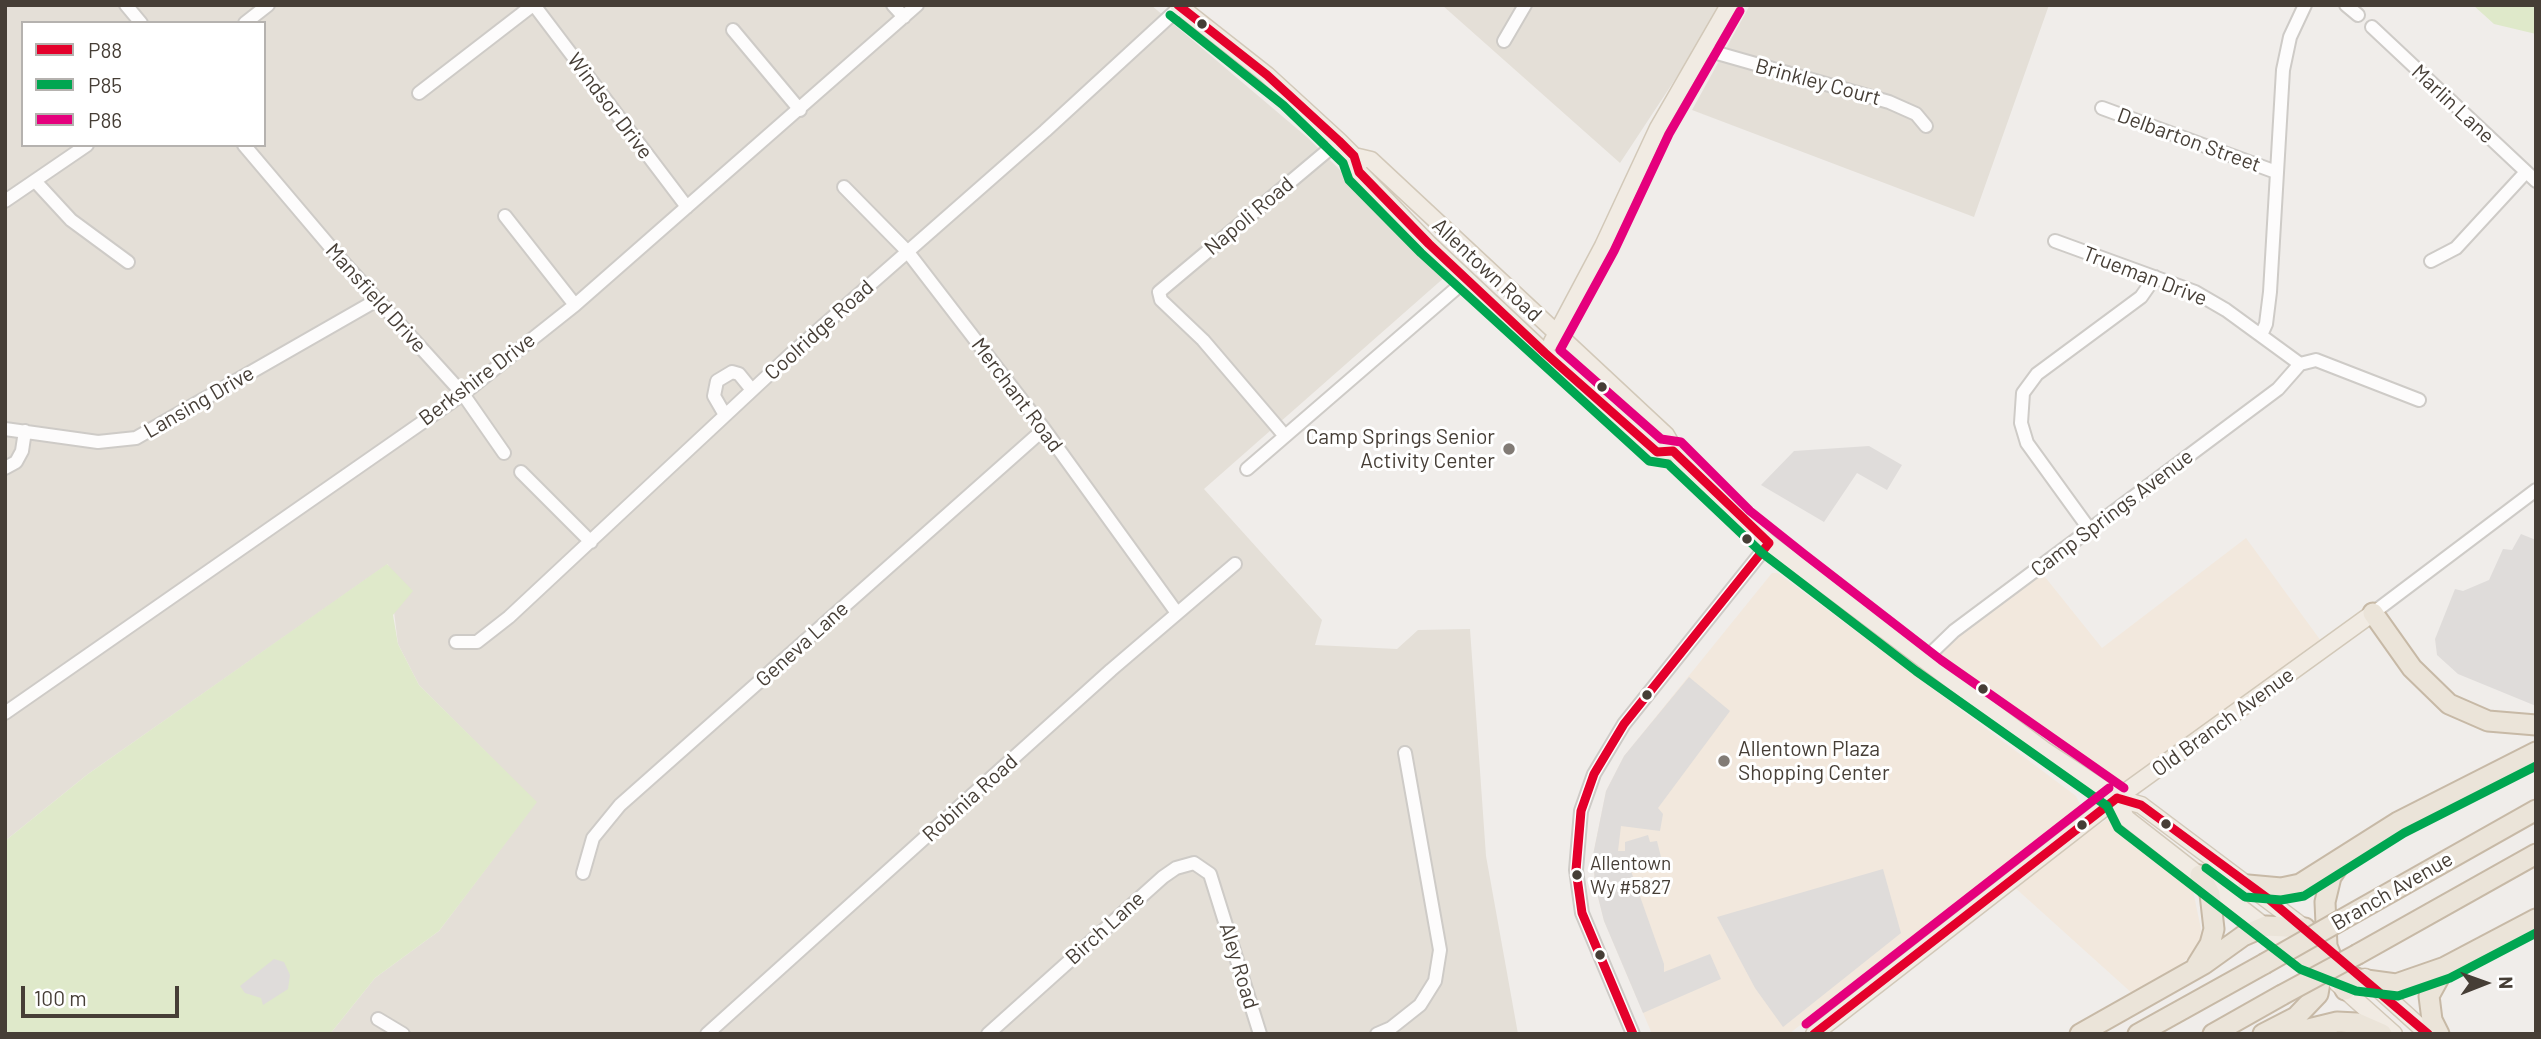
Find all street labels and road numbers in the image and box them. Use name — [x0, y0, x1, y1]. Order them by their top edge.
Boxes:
street label: Windsor Drive — [562, 48, 658, 164]
street label: Brinkley Court — [1753, 53, 1883, 111]
street label: Marlin Lane — [2406, 59, 2500, 149]
street label: Delbarton Street — [2114, 102, 2264, 178]
street label: Napoli Road — [1199, 171, 1299, 261]
street label: Allentown Road — [1427, 213, 1547, 327]
street label: Mansfield Drive — [320, 238, 432, 358]
street label: Trueman Drive — [2079, 241, 2211, 311]
street label: Coolridge Road — [759, 274, 879, 386]
street label: Berkshire Drive — [414, 327, 540, 431]
street label: Merchant Road — [966, 333, 1068, 457]
street label: Lansing Drive — [139, 360, 259, 444]
street label: Camp Springs Avenue — [2026, 444, 2198, 582]
street label: Geneva Lane — [751, 596, 853, 692]
street label: Old Branch Avenue — [2147, 662, 2299, 782]
street label: Robinia Road — [917, 749, 1023, 847]
street label: Branch Avenue — [2327, 846, 2457, 936]
street label: Birch Lane — [1060, 886, 1150, 970]
street label: Aley Road — [1214, 920, 1264, 1012]

